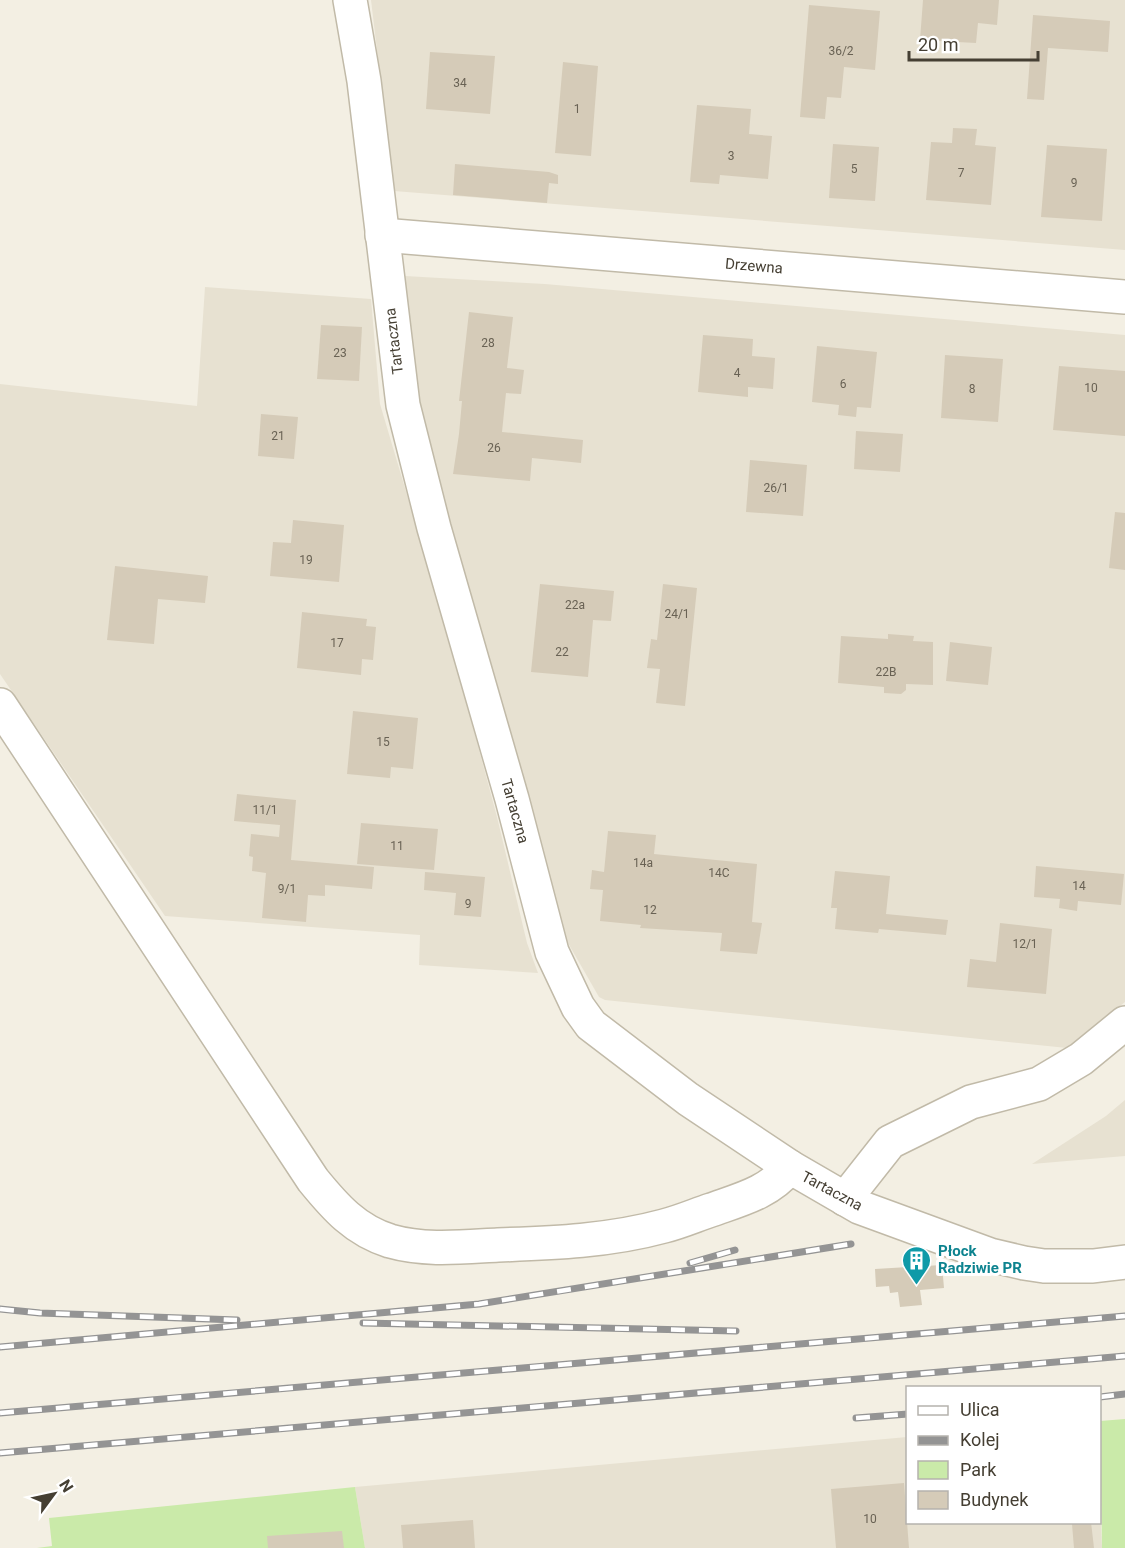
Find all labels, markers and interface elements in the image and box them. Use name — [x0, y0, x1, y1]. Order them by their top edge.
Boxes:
scale bar — [909, 24, 1038, 62]
text: 20 m — [918, 34, 958, 55]
house number: 36/2 — [828, 44, 854, 58]
house number: 34 — [453, 76, 467, 90]
house number: 1 — [574, 102, 580, 116]
house number: 3 — [728, 149, 734, 163]
house number: 5 — [851, 162, 858, 176]
house number: 7 — [958, 166, 965, 180]
house number: 9 — [1071, 176, 1077, 190]
street label: Drzewna — [724, 255, 784, 277]
street label: Tartaczna — [381, 307, 407, 375]
house number: 28 — [481, 336, 495, 350]
house number: 23 — [333, 346, 347, 360]
house number: 4 — [734, 366, 741, 380]
house number: 6 — [840, 377, 847, 391]
house number: 10 — [1084, 381, 1098, 395]
house number: 8 — [969, 382, 976, 396]
house number: 21 — [271, 429, 285, 443]
house number: 26 — [487, 441, 501, 455]
house number: 26/1 — [763, 481, 789, 495]
house number: 19 — [299, 553, 313, 567]
house number: 22a — [565, 598, 585, 612]
house number: 24/1 — [664, 607, 690, 621]
house number: 17 — [330, 636, 344, 650]
house number: 22 — [555, 645, 569, 659]
house number: 22B — [876, 665, 896, 679]
house number: 15 — [376, 735, 390, 749]
street label: Tartaczna — [497, 777, 533, 845]
house number: 11/1 — [252, 803, 278, 817]
house number: 11 — [390, 839, 404, 853]
house number: 14a — [633, 856, 653, 870]
house number: 14C — [708, 866, 730, 880]
house number: 14 — [1072, 879, 1086, 893]
house number: 9/1 — [278, 882, 296, 896]
house number: 9 — [465, 897, 471, 911]
house number: 12 — [643, 903, 657, 917]
house number: 12/1 — [1012, 937, 1038, 951]
street label: Tartaczna — [798, 1167, 866, 1215]
place label: Płock Radziwie PR — [938, 1242, 1022, 1277]
building icon: Płock Radziwie PR — [901, 1244, 933, 1286]
legend — [906, 1386, 1101, 1524]
text: Ulica — [960, 1399, 1000, 1420]
text: Kolej — [960, 1429, 1000, 1450]
text: Park — [960, 1459, 997, 1480]
north arrow — [24, 1464, 84, 1524]
text: N — [55, 1476, 77, 1496]
text: Budynek — [960, 1489, 1029, 1510]
house number: 10 — [863, 1512, 877, 1526]

